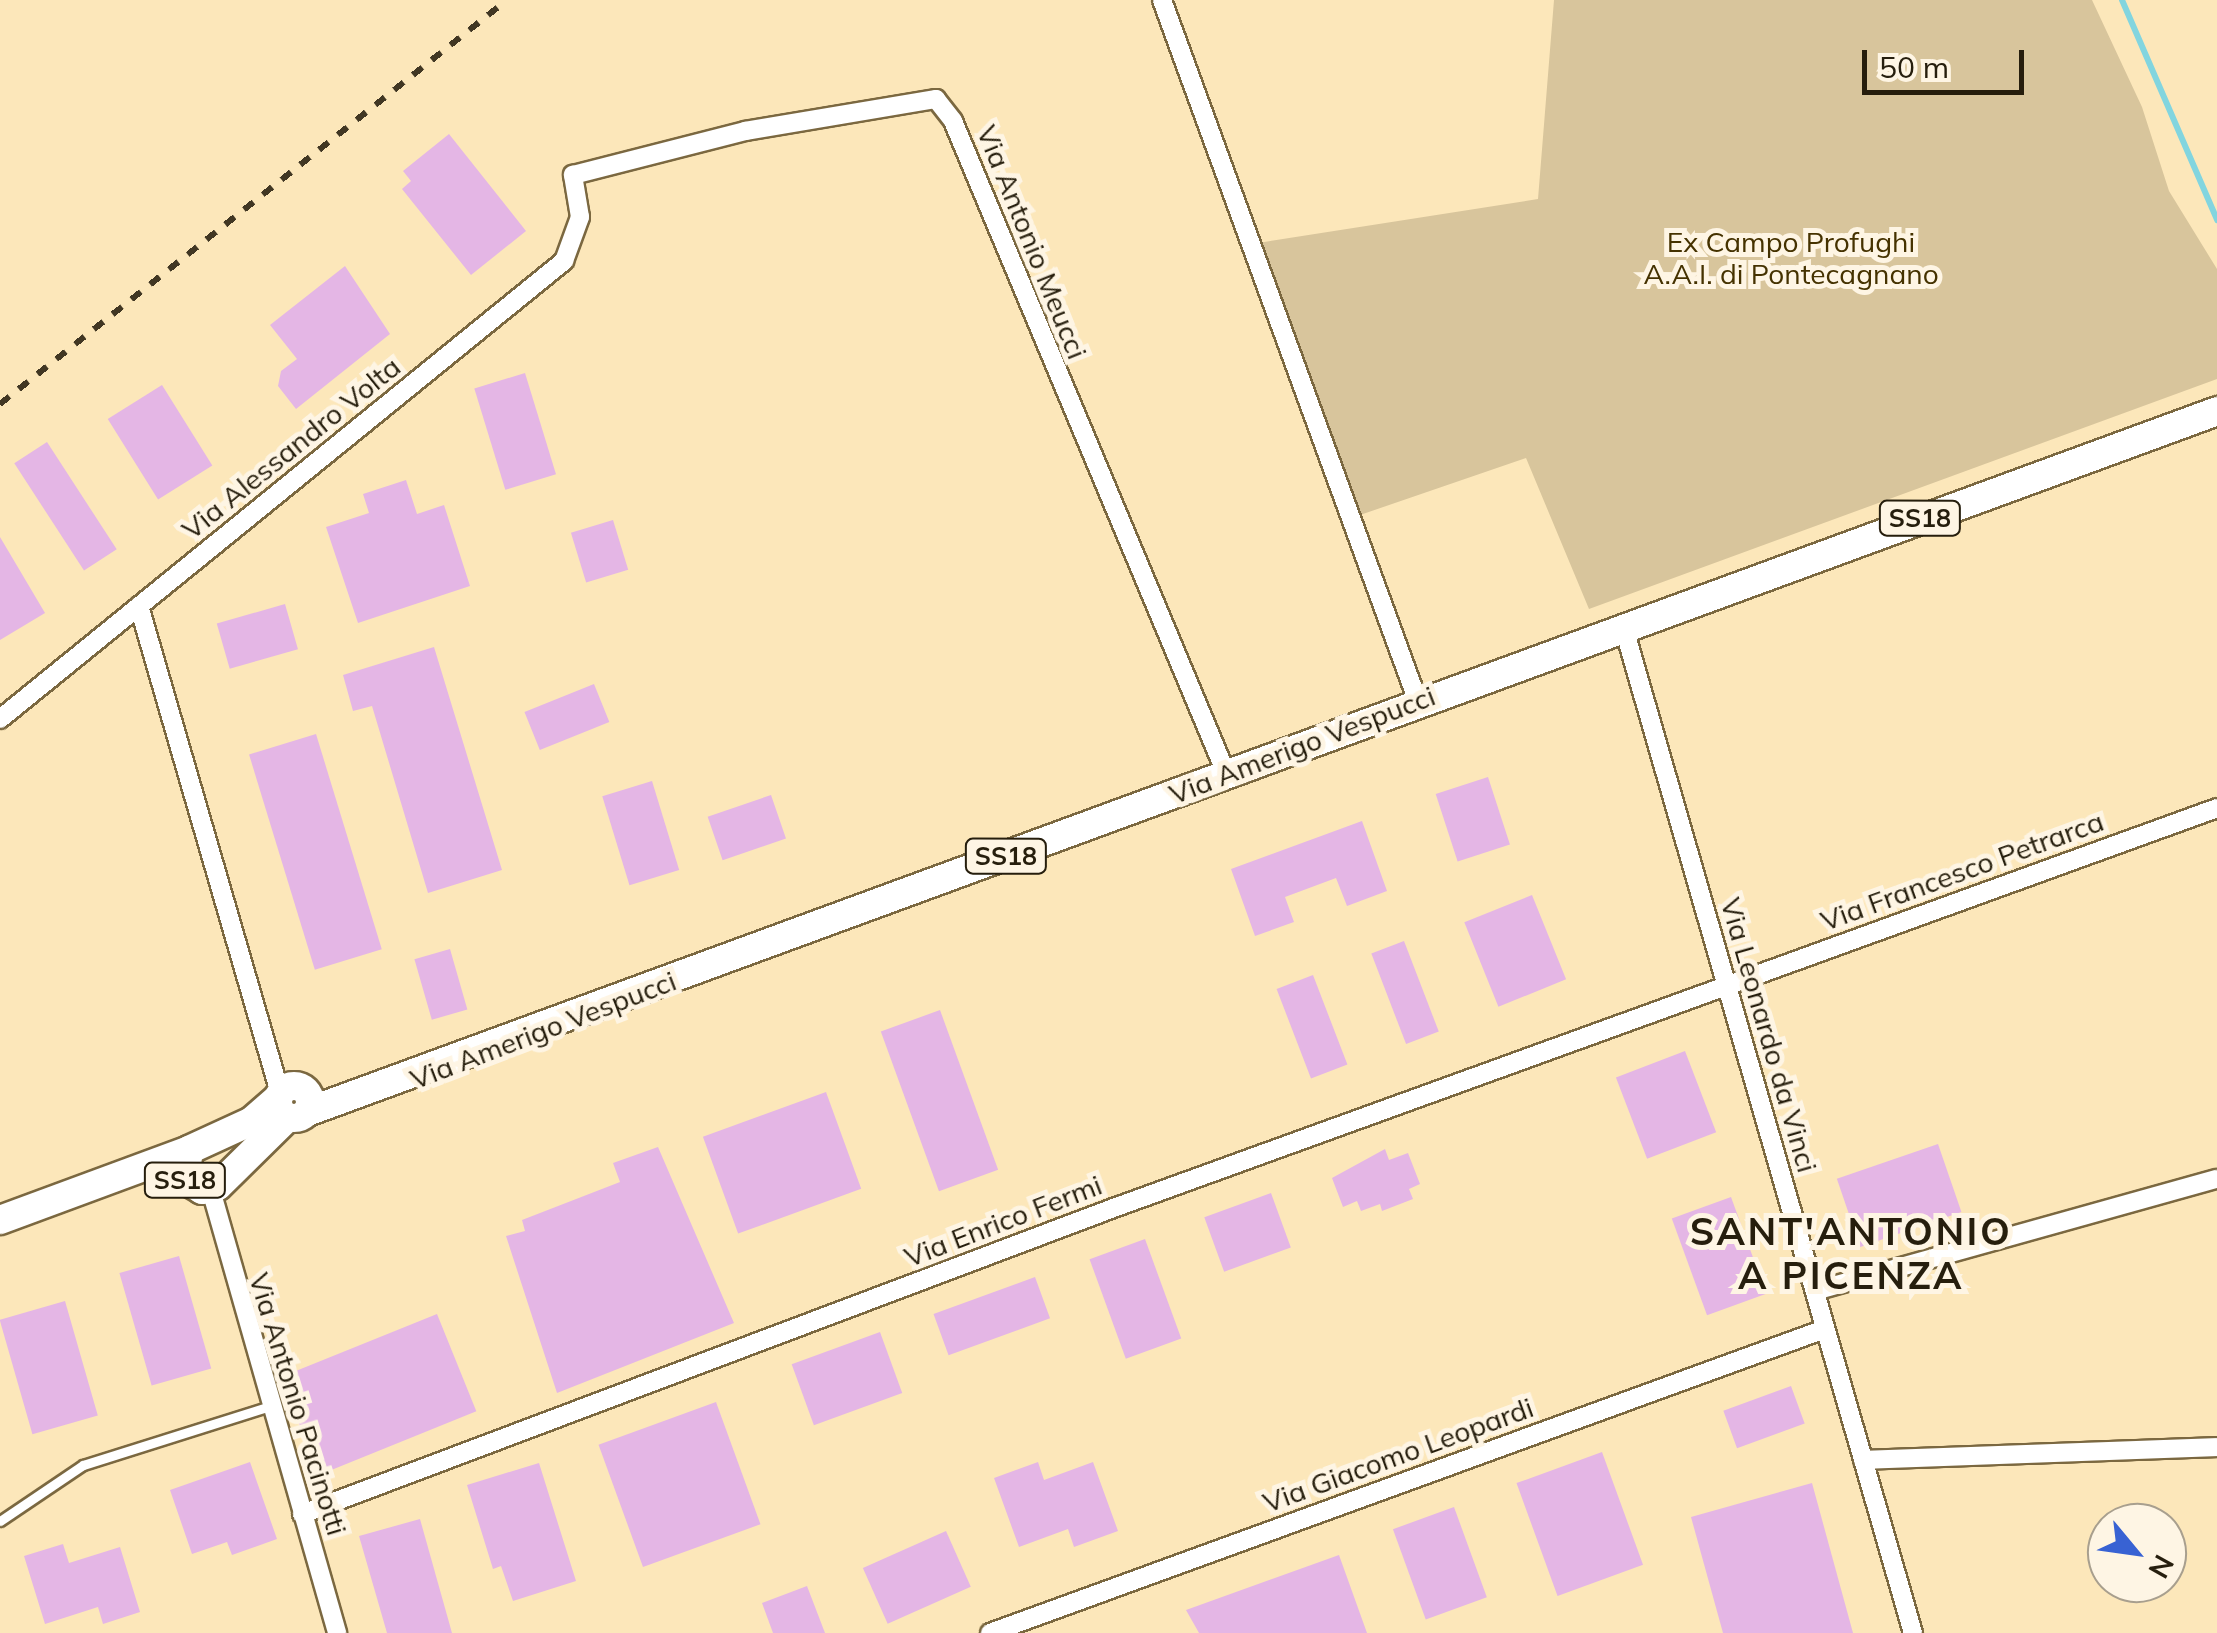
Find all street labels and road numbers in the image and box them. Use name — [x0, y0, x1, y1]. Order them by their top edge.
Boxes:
street label: Via Antonio Meucci — [970, 120, 1094, 364]
street label: Via Alessandro Volta — [175, 350, 407, 546]
road number: SS18 — [1878, 498, 1962, 538]
street label: Via Amerigo Vespucci — [1164, 679, 1440, 811]
street label: Via Francesco Petrarca — [1816, 804, 2108, 938]
road number: SS18 — [964, 836, 1048, 876]
street label: Via Leonardo da Vinci — [1714, 894, 1824, 1176]
street label: Via Amerigo Vespucci — [405, 964, 681, 1096]
road number: SS18 — [142, 1160, 228, 1200]
street label: Via Enrico Fermi — [900, 1168, 1106, 1274]
street label: Via Antonio Pacinotti — [242, 1269, 354, 1539]
street label: Via Giacomo Leopardi — [1258, 1390, 1538, 1520]

